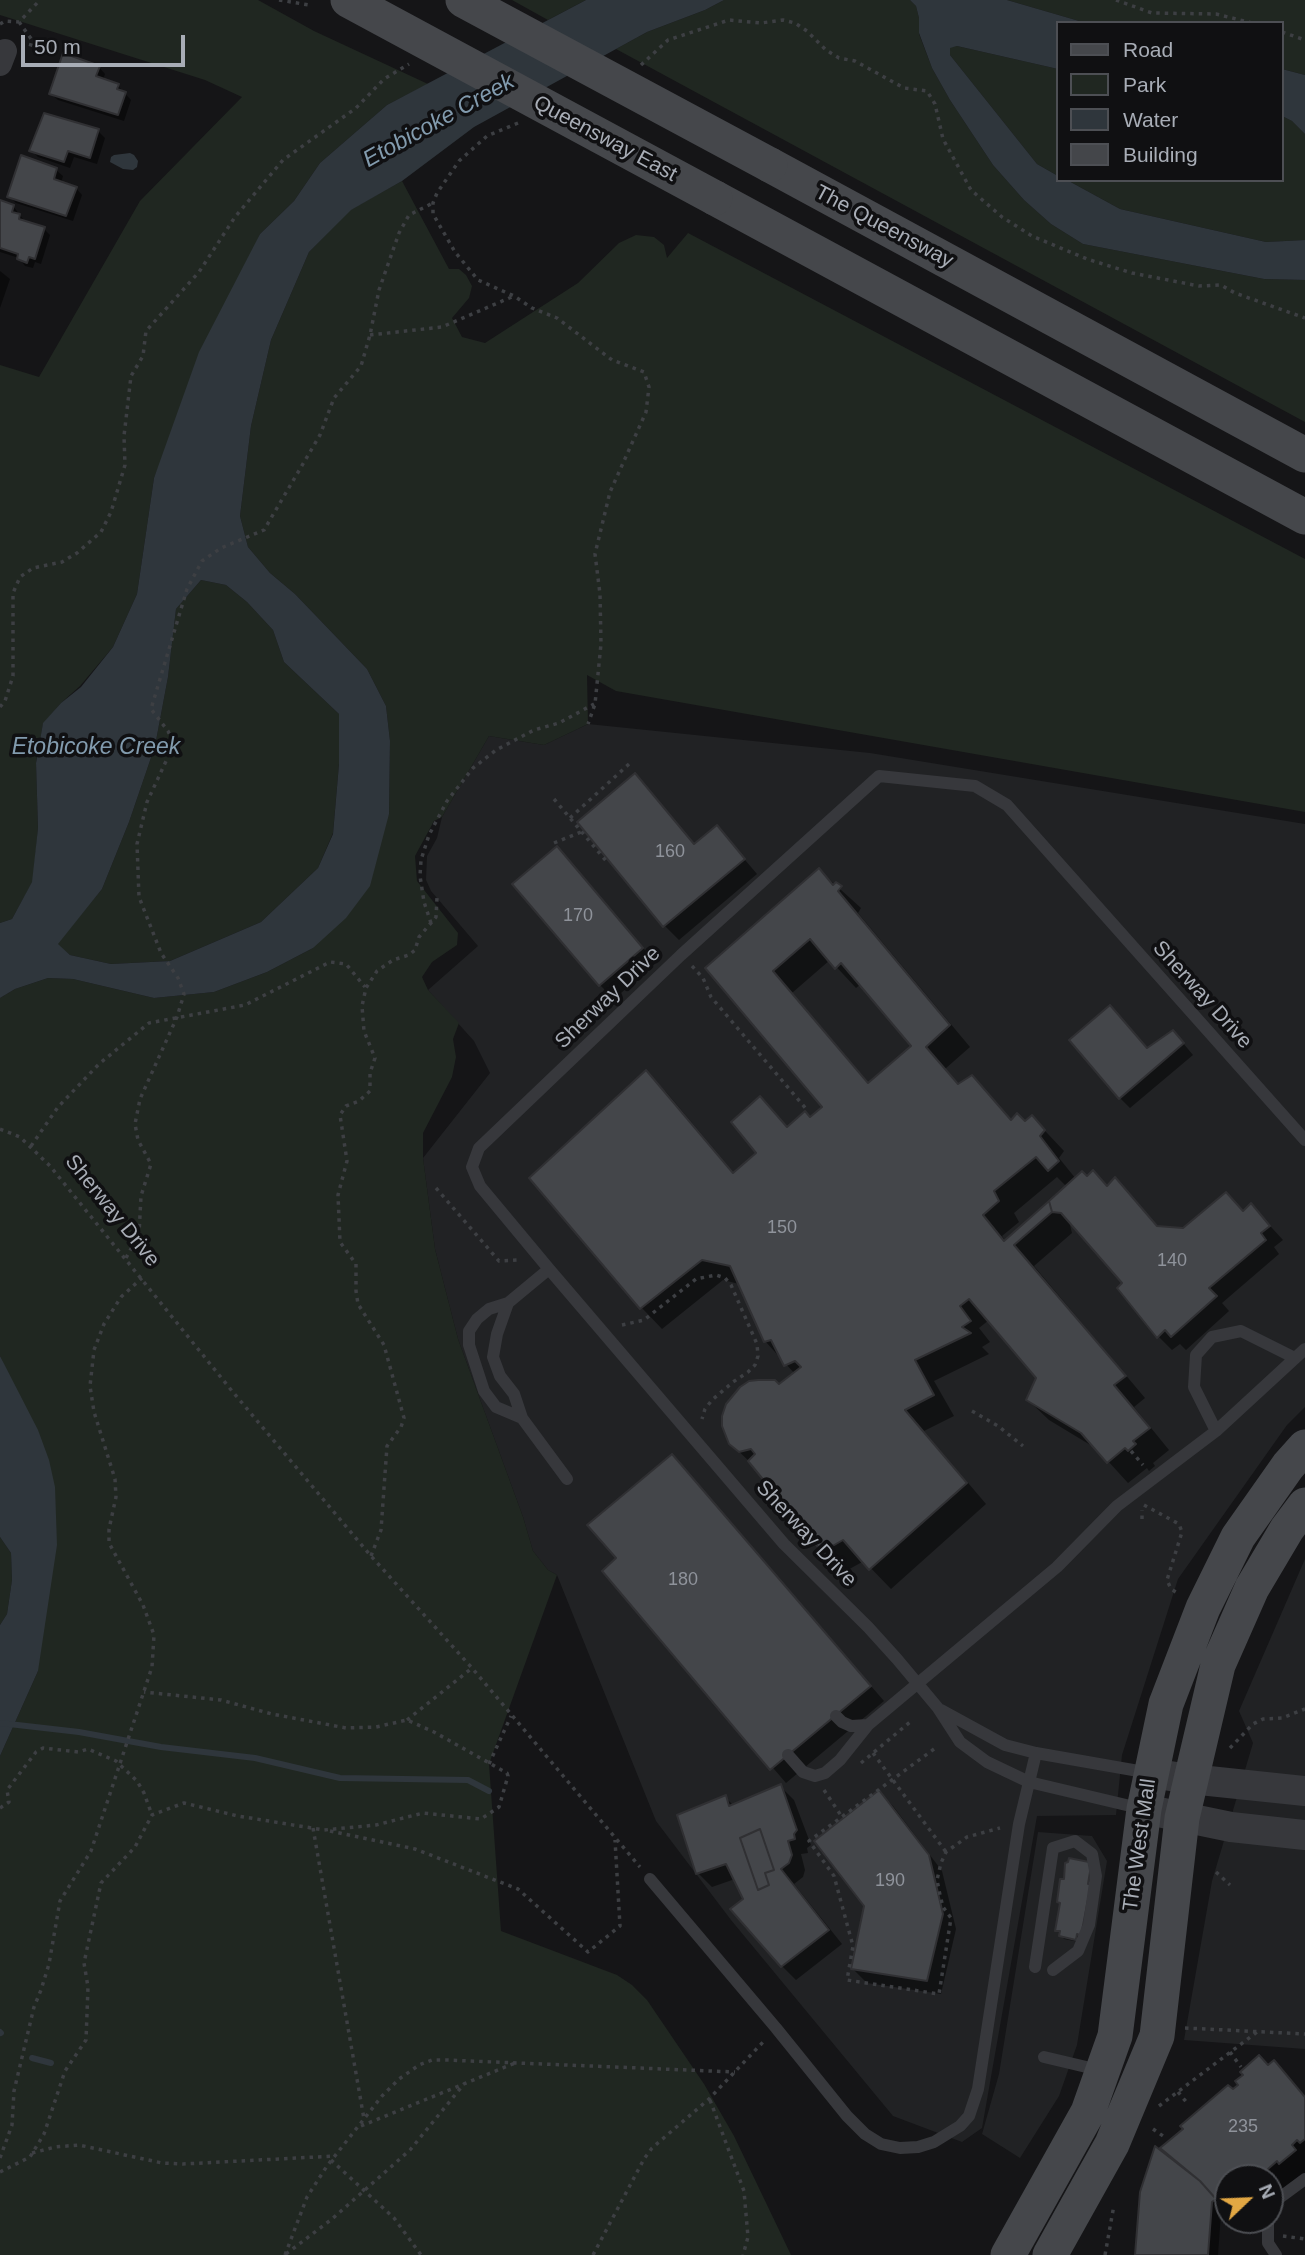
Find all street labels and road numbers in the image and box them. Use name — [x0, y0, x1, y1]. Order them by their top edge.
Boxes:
street label: Queensway East — [529, 91, 681, 187]
street label: The Queensway — [811, 180, 957, 274]
street label: Sherway Drive — [1147, 936, 1257, 1054]
street label: Sherway Drive — [550, 942, 666, 1054]
street label: Sherway Drive — [59, 1150, 165, 1272]
street label: Sherway Drive — [750, 1475, 862, 1593]
street label: The West Mall — [1118, 1777, 1162, 1913]

